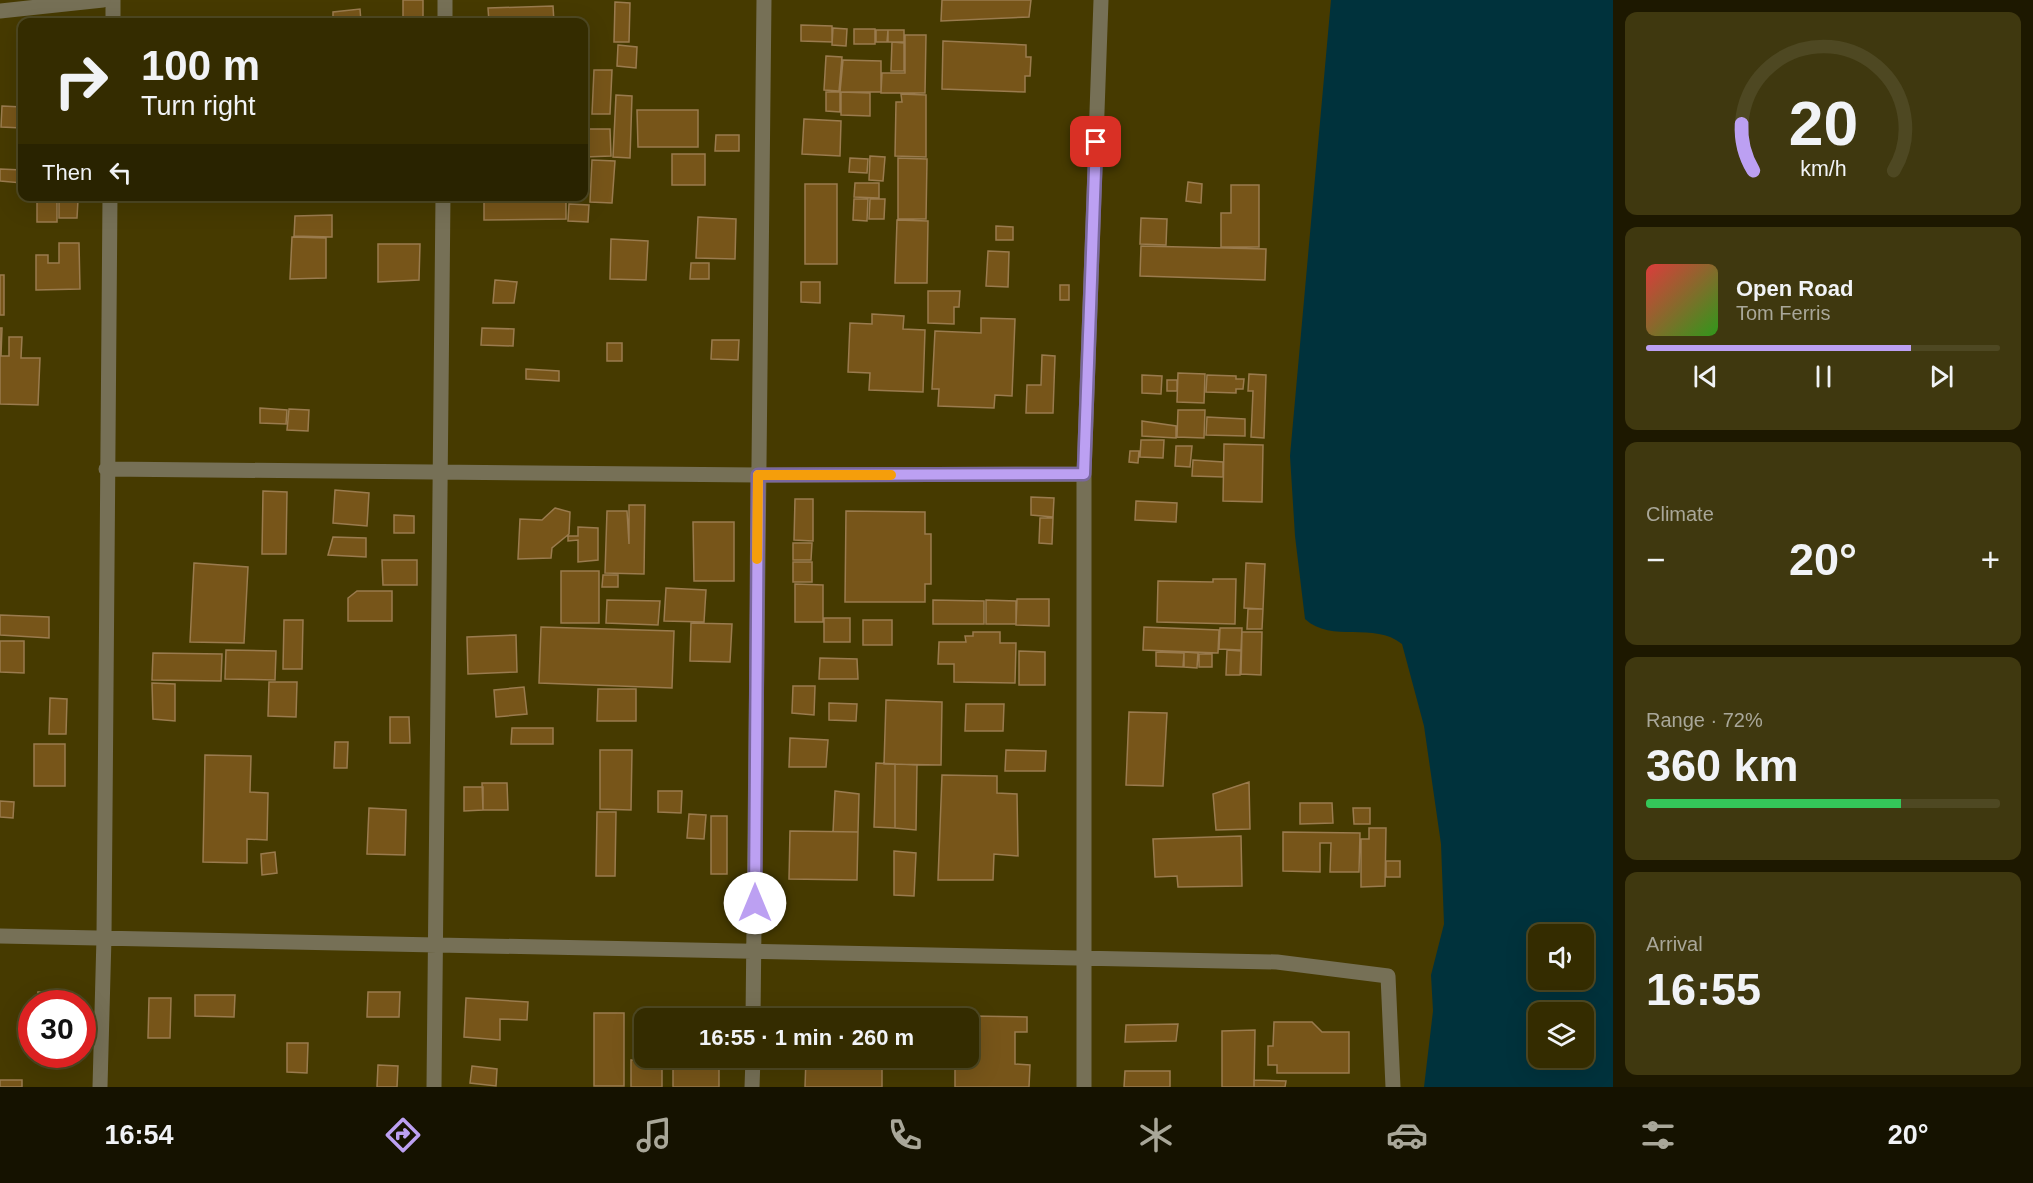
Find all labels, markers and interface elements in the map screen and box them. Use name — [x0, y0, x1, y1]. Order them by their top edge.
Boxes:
icon: right — [42, 42, 120, 120]
text: 100 m — [141, 42, 260, 89]
text: 20 — [1788, 89, 1858, 158]
text: Turn right — [141, 91, 256, 121]
pin — [1070, 116, 1121, 167]
icon: arrive — [1079, 125, 1112, 158]
icon: left — [104, 156, 137, 189]
text: km/h — [1800, 157, 1846, 181]
text: Then — [42, 160, 92, 185]
text: Open Road — [1736, 276, 1853, 301]
text: Tom Ferris — [1736, 302, 1830, 324]
icon: previous — [1689, 360, 1722, 393]
icon: pause — [1807, 360, 1840, 393]
icon: next — [1925, 360, 1958, 393]
text: Climate — [1646, 503, 1714, 525]
text: 20° — [1789, 534, 1857, 585]
text: − — [1646, 541, 1665, 578]
text: + — [1981, 541, 2000, 578]
text: Range · 72% — [1646, 709, 1763, 731]
text: 360 km — [1646, 740, 1799, 791]
position arrow — [723, 871, 787, 935]
map controls — [1528, 924, 1594, 1068]
button: sound — [1528, 924, 1594, 990]
text: Arrival — [1646, 933, 1703, 955]
text: 16:55 — [1646, 964, 1761, 1015]
speed limit sign: 30 — [18, 990, 96, 1068]
button: layers — [1528, 1002, 1594, 1068]
text: 16:55 · 1 min · 260 m — [699, 1025, 914, 1050]
icon: directions — [382, 1114, 424, 1156]
icon: music — [633, 1114, 675, 1156]
icon: phone — [884, 1114, 926, 1156]
icon: climate — [1135, 1114, 1177, 1156]
icon: car — [1386, 1114, 1428, 1156]
icon: filters — [1637, 1114, 1679, 1156]
text: 16:54 — [104, 1120, 174, 1150]
text: 20° — [1888, 1120, 1928, 1150]

